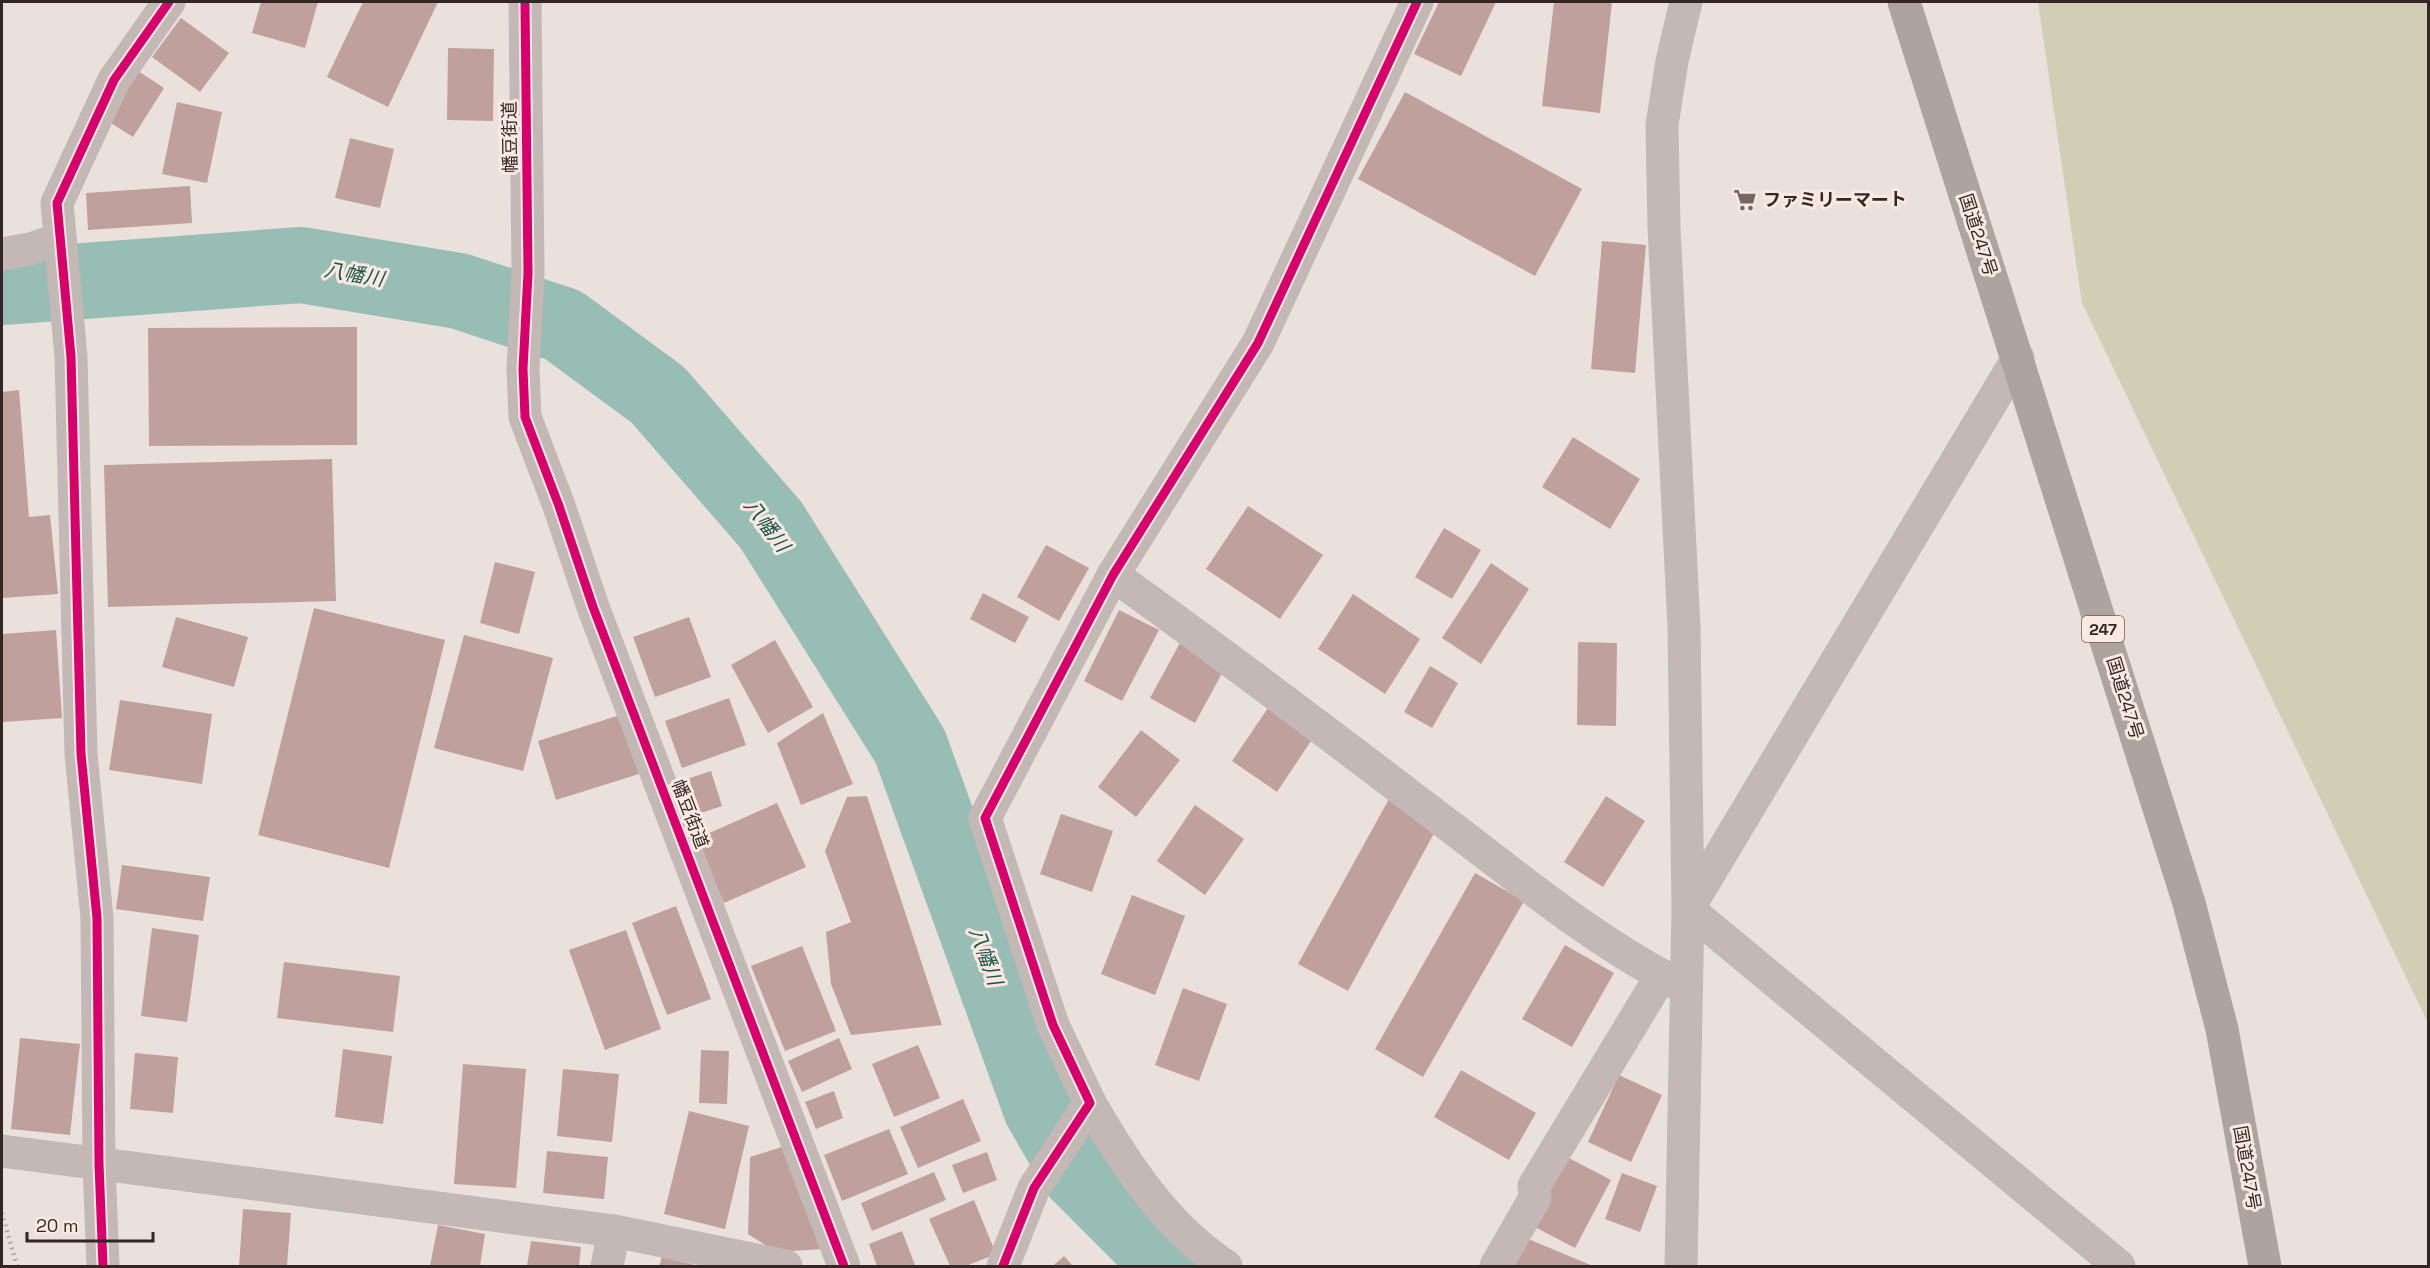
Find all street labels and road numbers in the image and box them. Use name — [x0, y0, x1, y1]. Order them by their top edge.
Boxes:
street label: 幡豆街道 — [497, 101, 522, 173]
street label: 国道247号 — [1954, 191, 2003, 279]
road number: 247 — [2082, 616, 2124, 642]
street label: 国道247号 — [2102, 654, 2149, 742]
street label: 幡豆街道 — [667, 776, 714, 852]
street label: 国道247号 — [2229, 1124, 2266, 1212]

